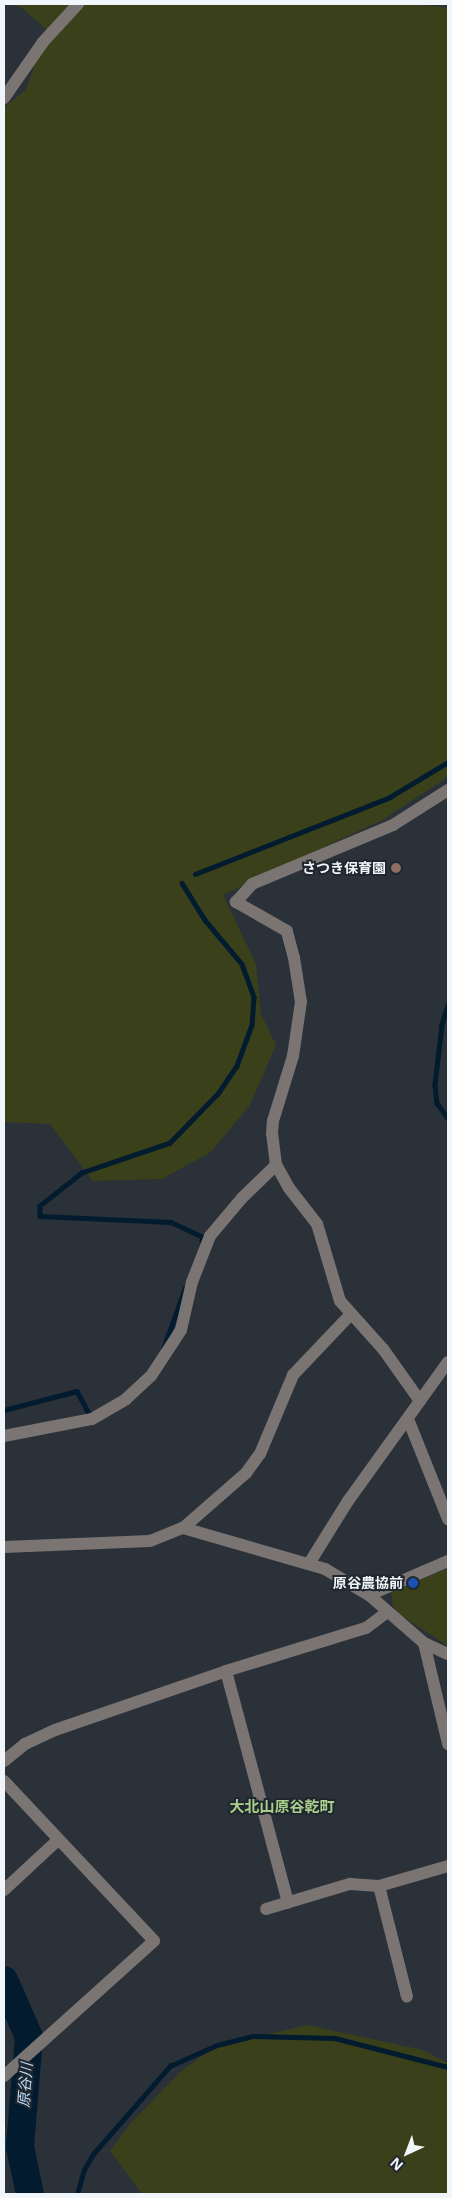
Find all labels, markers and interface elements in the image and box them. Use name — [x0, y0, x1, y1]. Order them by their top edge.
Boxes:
place label: さつき保育園 — [302, 860, 386, 876]
marker: さつき保育園 — [390, 862, 402, 874]
place label: 原谷農協前 — [333, 1575, 403, 1591]
marker: 原谷農協前 — [407, 1577, 419, 1589]
district label: 大北山原谷乾町 — [230, 1798, 334, 1816]
water label: 原谷川 — [14, 2062, 36, 2108]
north arrow — [382, 2128, 432, 2178]
text: N — [386, 2154, 407, 2175]

